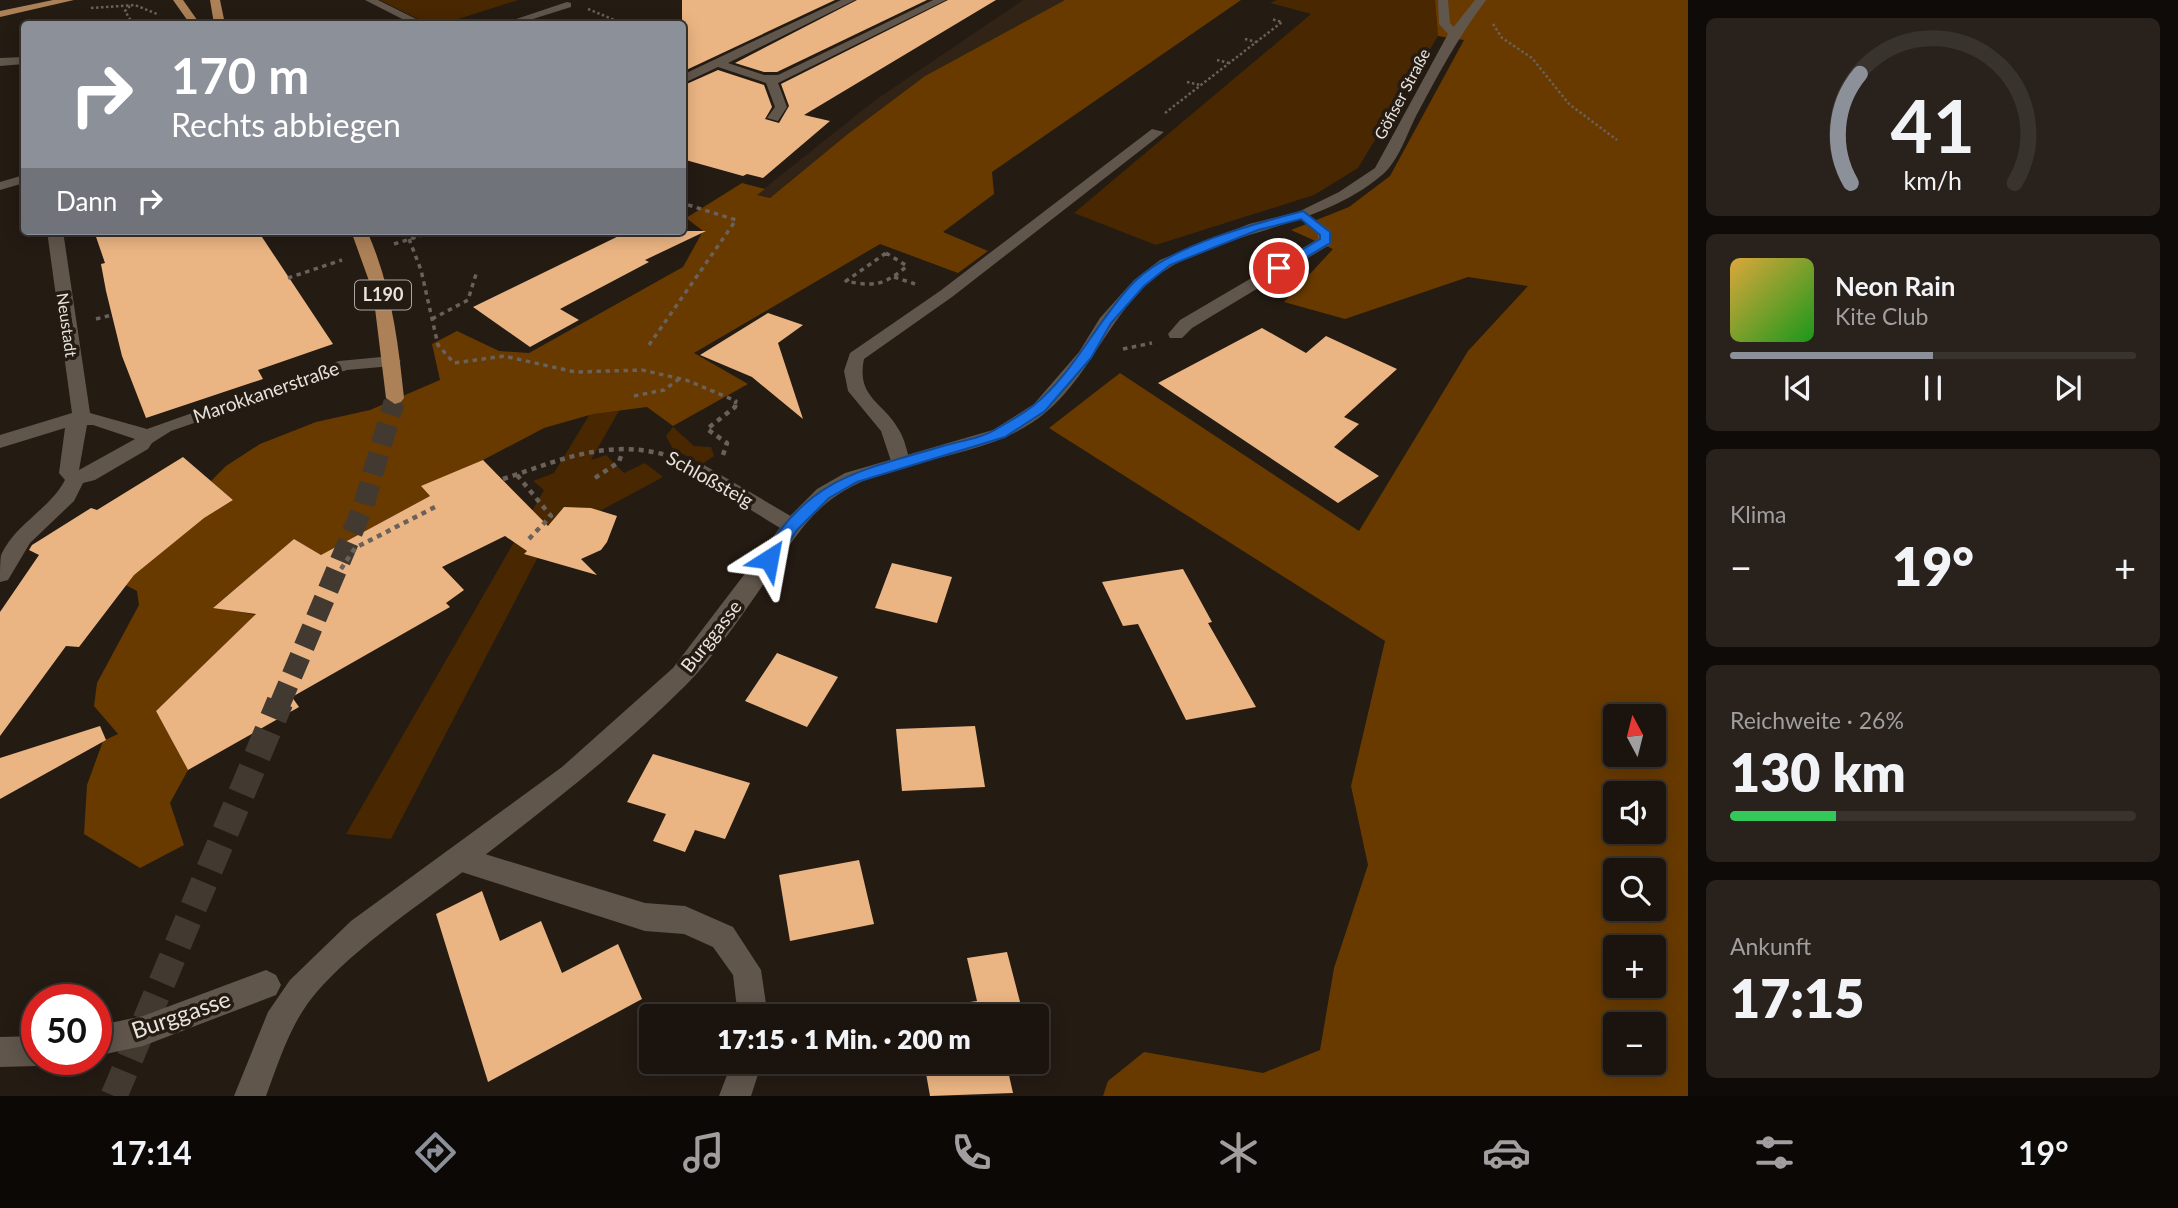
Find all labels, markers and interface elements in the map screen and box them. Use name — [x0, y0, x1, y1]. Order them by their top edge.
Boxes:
street label: Göfiser Straße — [1370, 45, 1433, 142]
text: 170 m — [171, 46, 309, 104]
icon: right — [56, 49, 147, 140]
text: 41 — [1891, 81, 1975, 169]
text: Rechts abbiegen — [171, 105, 401, 144]
text: km/h — [1904, 165, 1962, 195]
icon: right — [131, 182, 169, 220]
text: Dann — [56, 185, 117, 217]
pin — [1249, 238, 1309, 298]
icon: arrive — [1260, 249, 1298, 287]
text: Neon Rain — [1835, 270, 1955, 302]
road number: L190 — [355, 281, 411, 310]
street label: Neustadt — [54, 292, 81, 359]
text: Kite Club — [1835, 302, 1928, 330]
street label: Marokkanerstraße — [190, 356, 342, 427]
icon: previous — [1779, 369, 1817, 407]
icon: pause — [1914, 369, 1952, 407]
icon: next — [2049, 369, 2087, 407]
street label: Schloßsteig — [663, 445, 758, 512]
text: Klima — [1730, 500, 1787, 528]
position arrow — [732, 522, 806, 596]
text: 19° — [1892, 535, 1974, 597]
text: − — [1730, 544, 1752, 590]
text: + — [2114, 544, 2136, 590]
street label: Burggasse — [675, 595, 746, 676]
north arrow — [1603, 704, 1666, 766]
map controls — [1603, 704, 1666, 1075]
text: Reichweite · 26% — [1730, 706, 1904, 734]
text: 130 km — [1730, 741, 1906, 803]
button: sound — [1603, 781, 1666, 844]
button: search — [1603, 858, 1666, 921]
text: Ankunft — [1730, 932, 1811, 960]
button: + — [1603, 935, 1666, 998]
text: 17:15 — [1730, 967, 1864, 1029]
speed limit sign: 50 — [21, 984, 112, 1075]
street label: Burggasse — [127, 984, 234, 1044]
button: − — [1603, 1012, 1666, 1075]
text: 17:15 · 1 Min. · 200 m — [717, 1023, 971, 1055]
icon: directions — [411, 1128, 460, 1177]
icon: music — [679, 1128, 728, 1177]
icon: phone — [947, 1128, 996, 1177]
icon: climate — [1214, 1128, 1263, 1177]
icon: car — [1482, 1128, 1531, 1177]
icon: filters — [1750, 1128, 1799, 1177]
text: 17:14 — [109, 1133, 192, 1172]
text: 19° — [2018, 1133, 2068, 1172]

